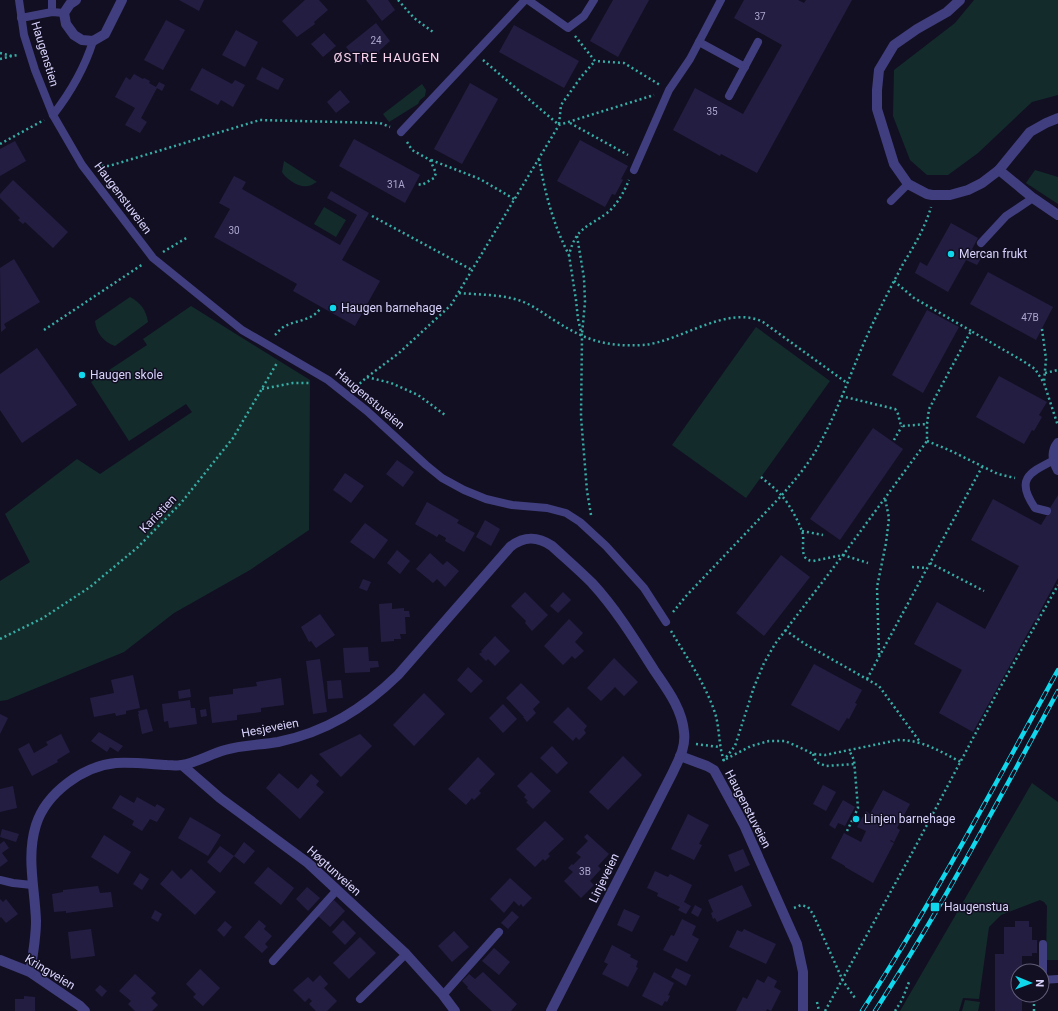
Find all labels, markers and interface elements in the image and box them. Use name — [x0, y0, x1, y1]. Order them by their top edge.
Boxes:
house number: 37 — [754, 11, 766, 22]
street label: Haugenstien — [28, 20, 62, 88]
house number: 24 — [370, 35, 382, 46]
district label: ØSTRE HAUGEN — [334, 50, 440, 65]
house number: 35 — [706, 106, 718, 117]
street label: Haugenstuveien — [91, 159, 155, 237]
house number: 31A — [387, 179, 405, 190]
house number: 30 — [228, 225, 240, 236]
place label: Mercan frukt — [959, 247, 1027, 261]
marker: Mercan frukt — [946, 249, 956, 259]
place label: Haugen barnehage — [341, 301, 442, 315]
marker: Haugen barnehage — [328, 303, 338, 313]
house number: 47B — [1021, 312, 1039, 323]
street label: Haugenstuveien — [332, 366, 408, 432]
place label: Haugen skole — [90, 368, 163, 382]
marker: Haugen skole — [77, 370, 87, 380]
street label: Karistien — [137, 492, 179, 536]
street label: Hesjeveien — [240, 716, 300, 740]
street label: Haugenstuveien — [722, 767, 774, 851]
place label: Linjen barnehage — [864, 812, 955, 826]
marker: Linjen barnehage — [851, 814, 861, 824]
street label: Høgtunveien — [304, 843, 364, 899]
street label: Linjeveien — [586, 851, 622, 905]
house number: 3B — [579, 866, 591, 877]
place label: Haugenstua — [944, 900, 1009, 914]
marker: Haugenstua — [929, 901, 941, 913]
street label: Kringveien — [22, 952, 78, 992]
north arrow — [1010, 963, 1050, 1003]
text: N — [1033, 979, 1046, 987]

